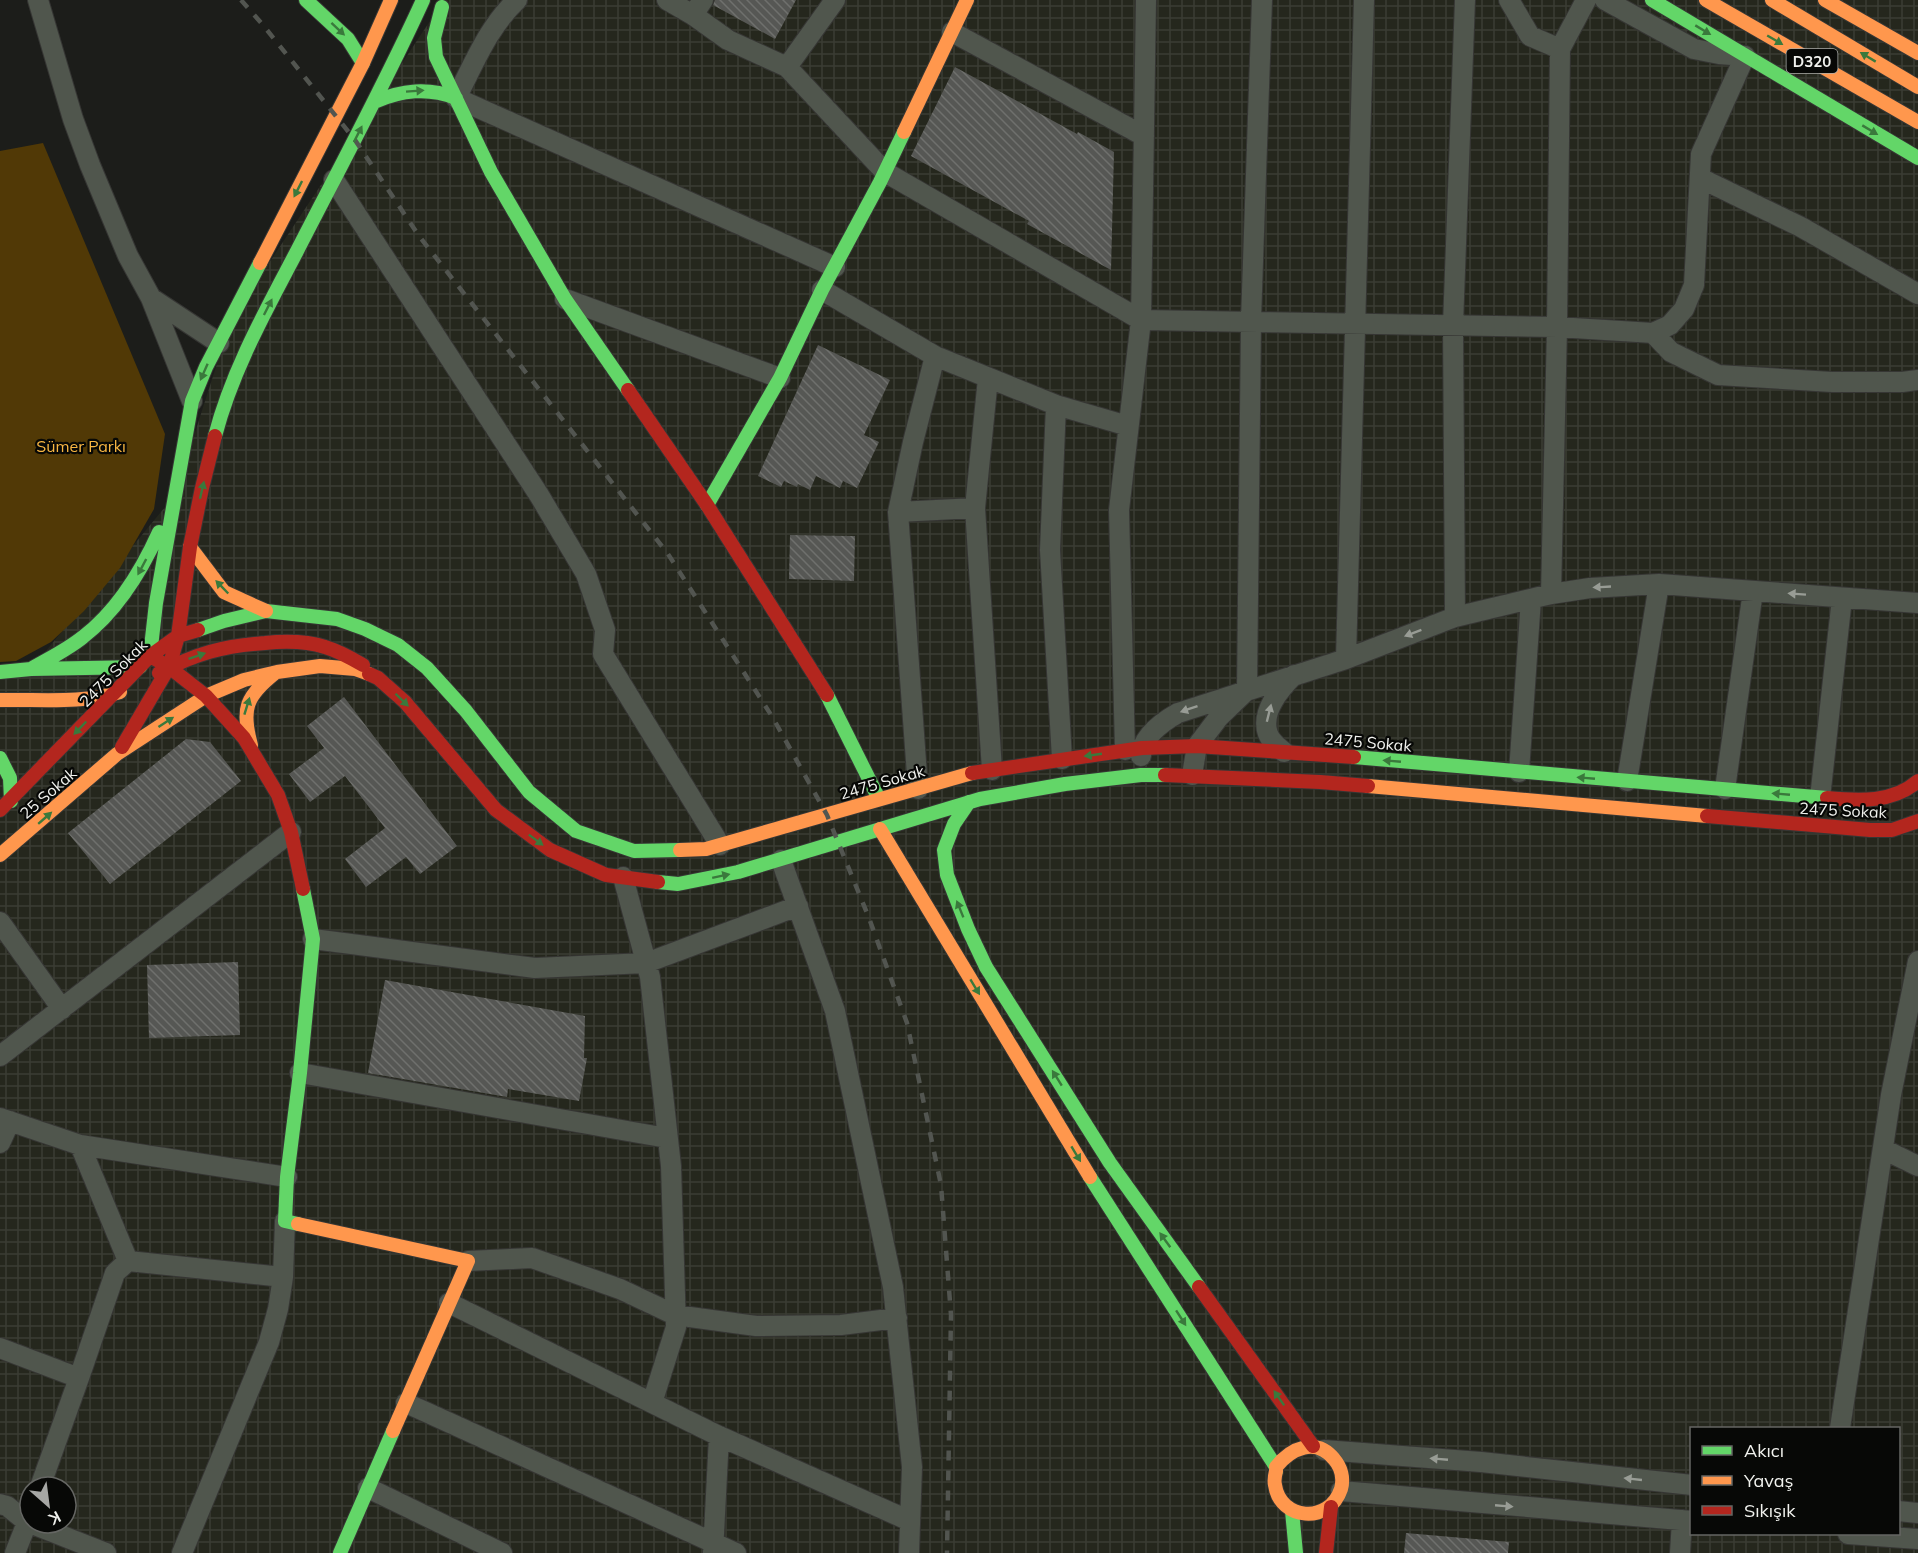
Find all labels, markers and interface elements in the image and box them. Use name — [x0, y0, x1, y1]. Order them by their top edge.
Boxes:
one-way arrow — [330, 22, 345, 36]
one-way arrow — [1695, 25, 1711, 36]
one-way arrow — [1767, 34, 1783, 45]
road number: D320 — [1786, 49, 1838, 73]
one-way arrow — [1860, 51, 1876, 62]
one-way arrow — [405, 86, 424, 95]
one-way arrow — [1862, 124, 1878, 135]
one-way arrow — [352, 125, 362, 143]
one-way arrow — [293, 181, 303, 198]
one-way arrow — [263, 298, 273, 315]
one-way arrow — [199, 363, 209, 381]
park label: Sümer Parkı — [36, 436, 126, 456]
one-way arrow — [198, 481, 208, 499]
one-way arrow — [137, 558, 147, 575]
one-way arrow — [215, 579, 229, 594]
one-way arrow — [1593, 583, 1612, 592]
one-way arrow — [1787, 590, 1806, 599]
one-way arrow — [1404, 628, 1422, 638]
street label: 2475 Sokak — [75, 634, 152, 711]
one-way arrow — [188, 651, 206, 660]
one-way arrow — [394, 693, 409, 707]
one-way arrow — [243, 696, 253, 715]
one-way arrow — [1265, 704, 1274, 722]
one-way arrow — [1180, 705, 1198, 715]
one-way arrow — [158, 716, 174, 728]
one-way arrow — [73, 721, 87, 736]
street label: 2475 Sokak — [1323, 728, 1413, 756]
one-way arrow — [1084, 750, 1103, 759]
one-way arrow — [1382, 756, 1401, 766]
street label: 2475 Sokak — [837, 760, 928, 804]
street label: 25 Sokak — [16, 762, 81, 823]
one-way arrow — [1577, 773, 1596, 782]
one-way arrow — [1771, 789, 1790, 799]
street label: 2475 Sokak — [1799, 798, 1888, 822]
one-way arrow — [37, 812, 52, 825]
one-way arrow — [529, 833, 544, 845]
one-way arrow — [712, 871, 731, 880]
one-way arrow — [955, 900, 965, 918]
one-way arrow — [970, 979, 981, 995]
one-way arrow — [1051, 1070, 1062, 1086]
one-way arrow — [1070, 1146, 1081, 1162]
one-way arrow — [1160, 1232, 1171, 1248]
one-way arrow — [1175, 1310, 1186, 1327]
one-way arrow — [1273, 1391, 1285, 1407]
legend — [1690, 1427, 1900, 1535]
text: Akıcı — [1744, 1439, 1784, 1462]
one-way arrow — [1430, 1454, 1449, 1464]
text: Yavaş — [1743, 1469, 1793, 1492]
one-way arrow — [1624, 1474, 1643, 1484]
north arrow — [18, 1475, 78, 1535]
text: Sıkışık — [1744, 1499, 1796, 1522]
one-way arrow — [1494, 1501, 1513, 1511]
text: K — [44, 1507, 64, 1530]

